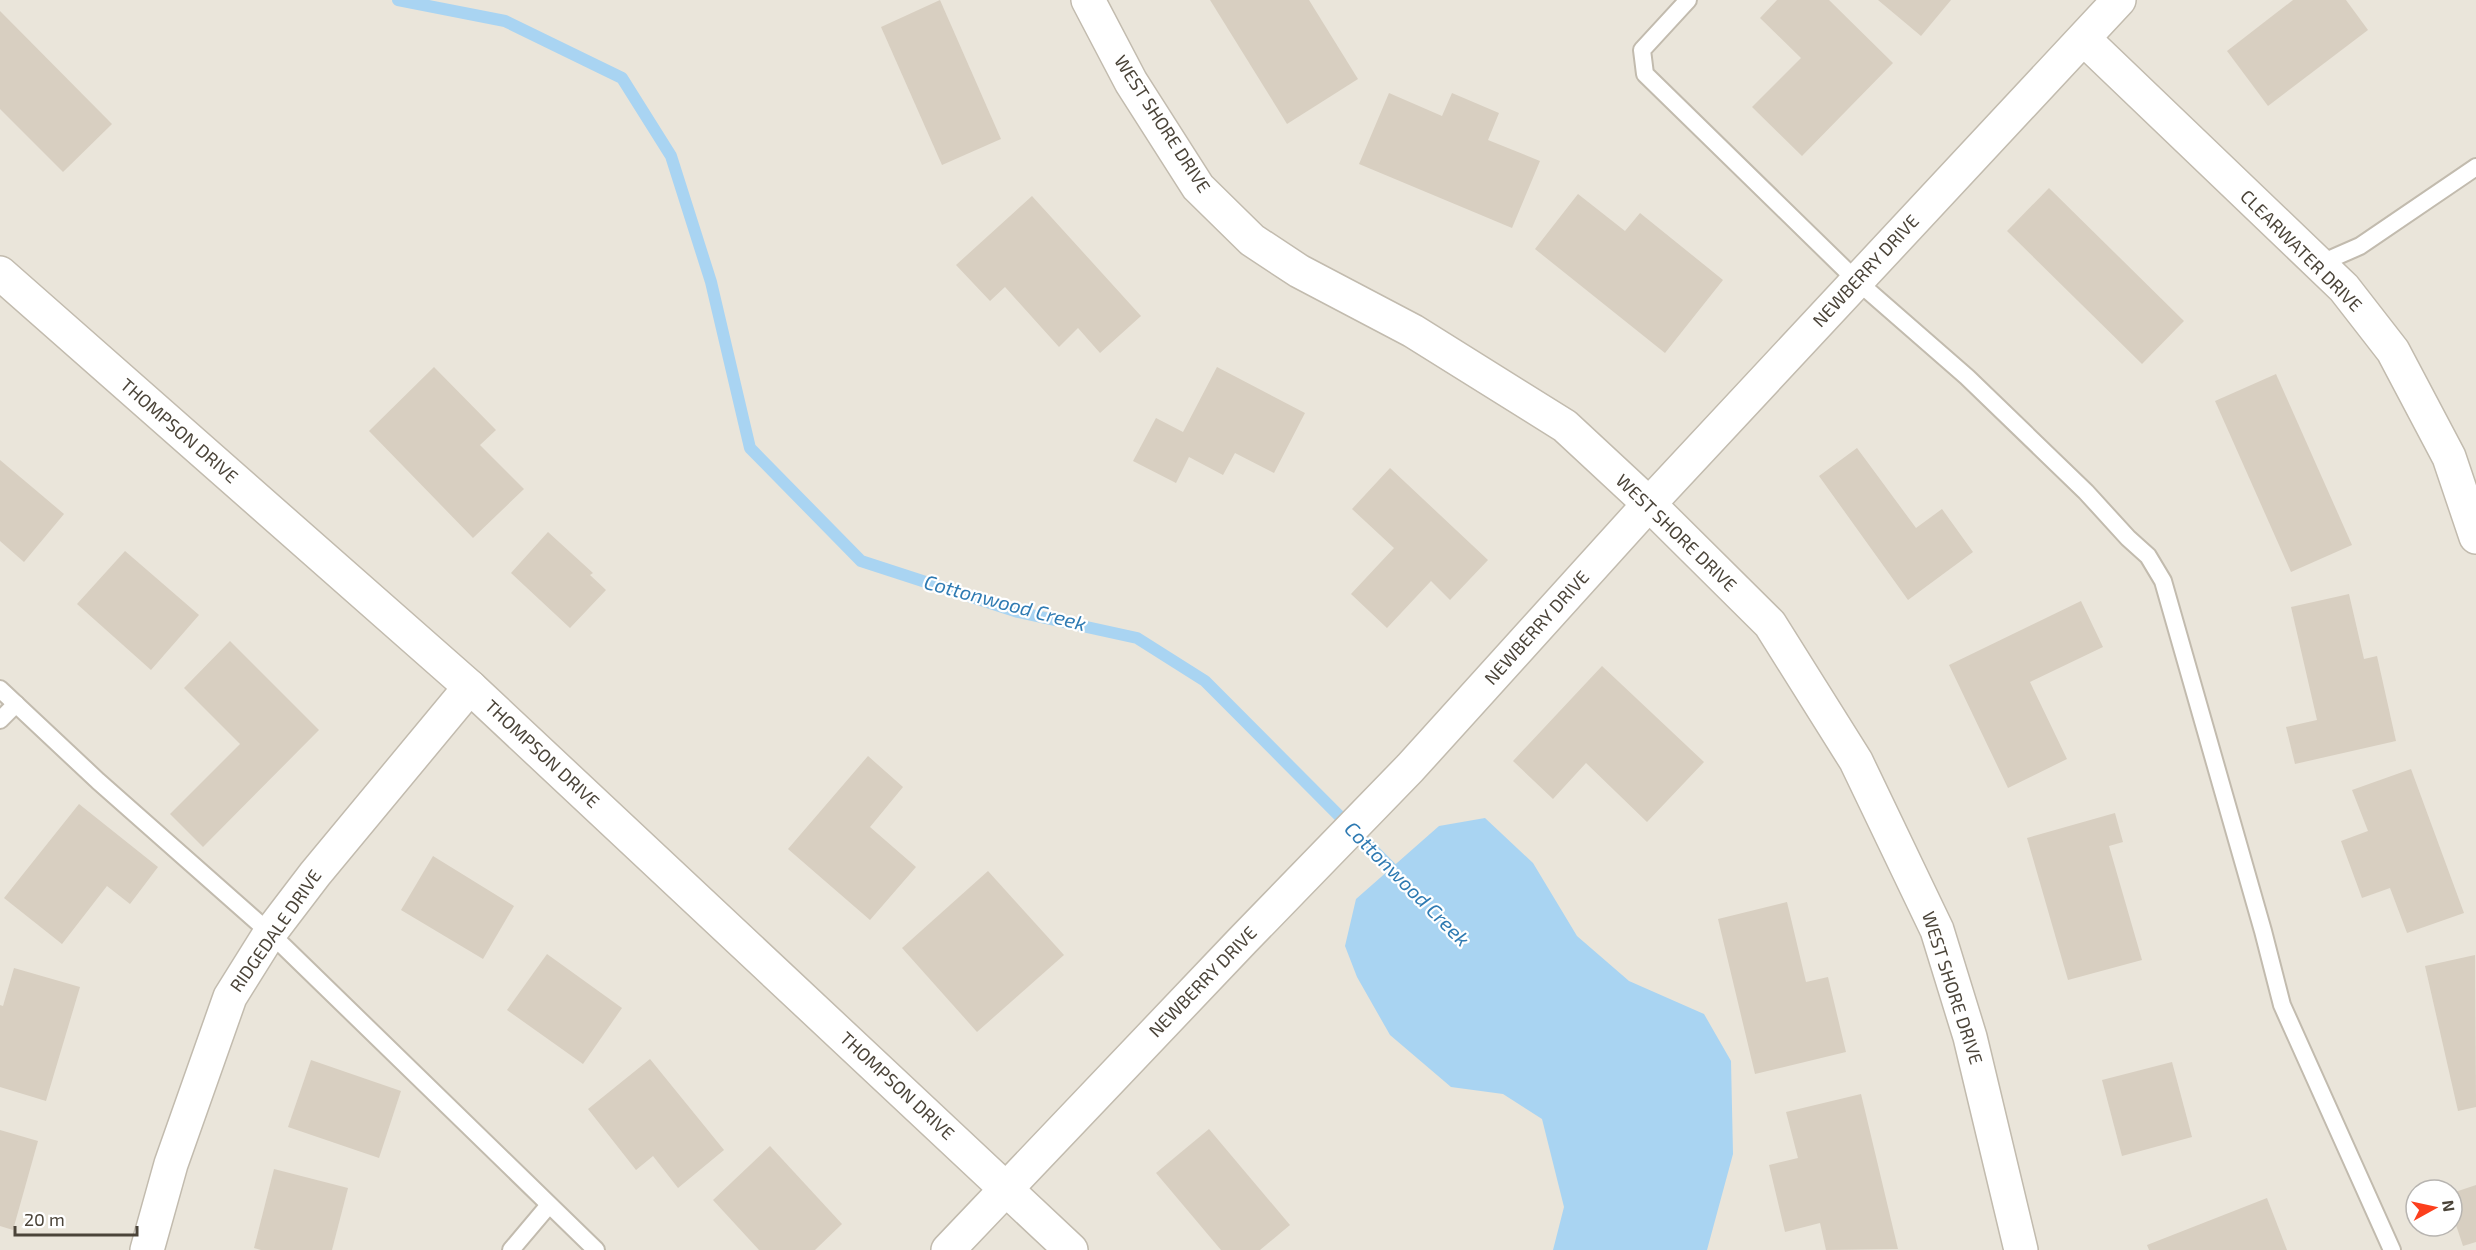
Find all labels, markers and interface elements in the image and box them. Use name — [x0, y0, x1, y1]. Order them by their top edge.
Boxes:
street label: WEST SHORE DRIVE — [1110, 51, 1215, 196]
street label: CLEARWATER DRIVE — [2236, 185, 2367, 316]
street label: NEWBERRY DRIVE — [1808, 210, 1923, 331]
street label: THOMPSON DRIVE — [116, 373, 243, 487]
street label: WEST SHORE DRIVE — [1612, 469, 1742, 596]
street label: NEWBERRY DRIVE — [1479, 566, 1593, 689]
water label: Cottonwood Creek — [922, 569, 1089, 635]
street label: THOMPSON DRIVE — [481, 695, 605, 812]
water label: Cottonwood Creek — [1340, 816, 1475, 951]
street label: RIDGEDALE DRIVE — [225, 865, 326, 996]
street label: WEST SHORE DRIVE — [1918, 908, 1988, 1067]
street label: NEWBERRY DRIVE — [1144, 921, 1261, 1041]
street label: THOMPSON DRIVE — [836, 1027, 960, 1144]
north arrow — [2404, 1178, 2464, 1238]
scale bar — [15, 1199, 136, 1237]
text: N — [2439, 1199, 2460, 1213]
text: 20 m — [24, 1208, 65, 1230]

